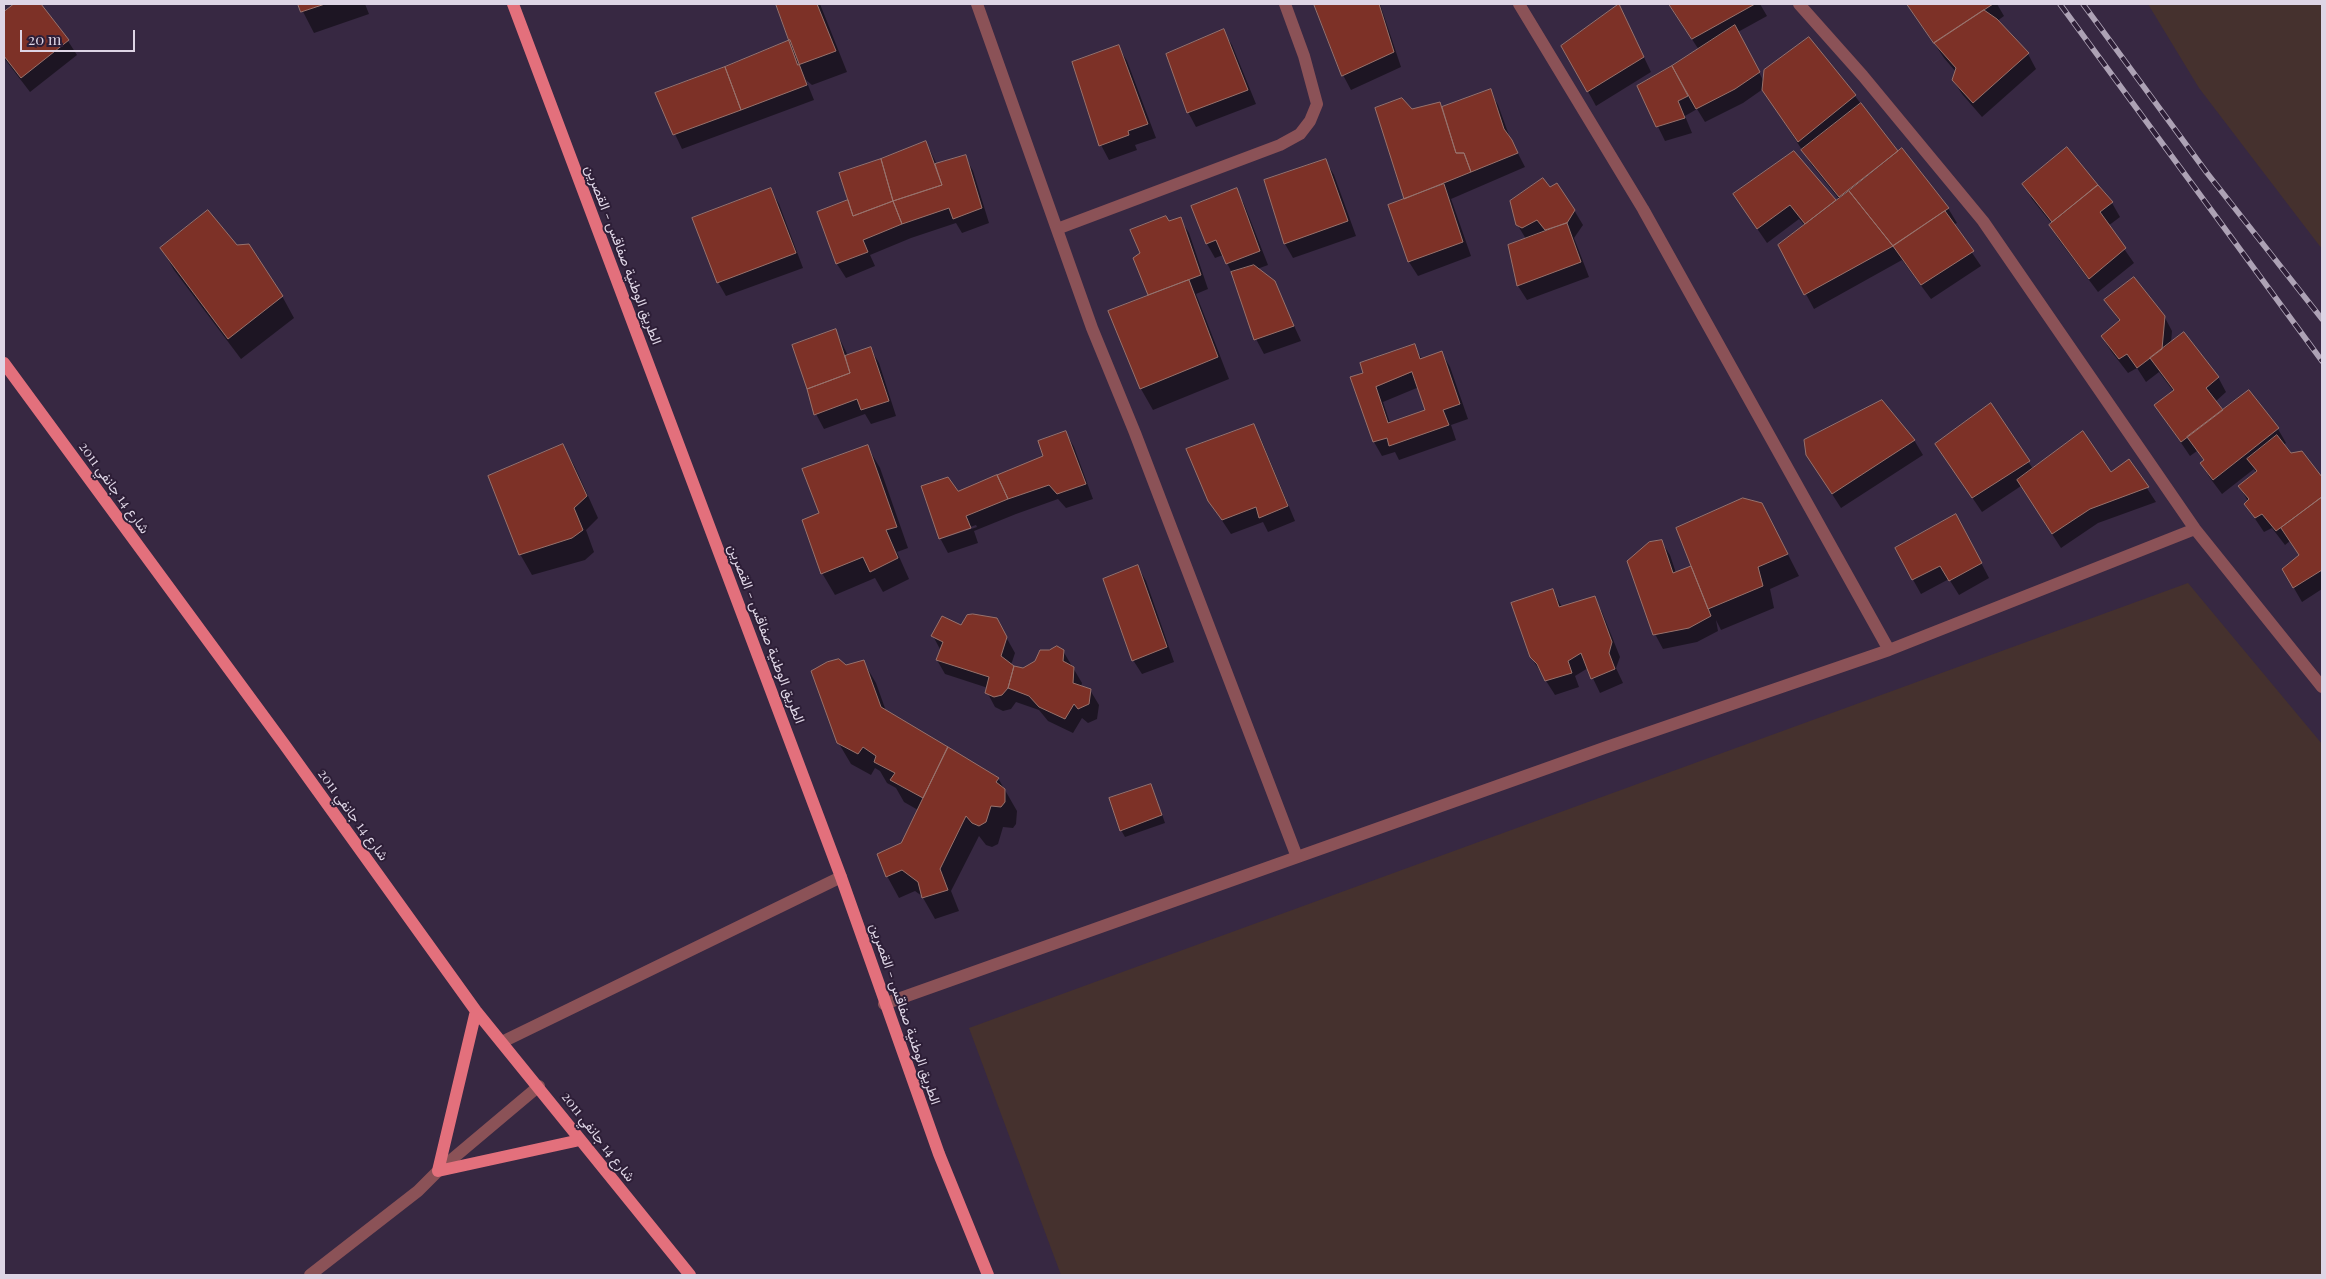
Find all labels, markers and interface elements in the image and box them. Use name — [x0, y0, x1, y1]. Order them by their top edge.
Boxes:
scale bar — [22, 20, 138, 52]
text: 20 m — [28, 29, 61, 49]
street label: الطريق الوطنية صفاقس - القصرين — [581, 163, 665, 347]
street label: شارع 14 جانفي 2011 — [75, 439, 153, 537]
street label: الطريق الوطنية صفاقس - القصرين — [724, 542, 808, 726]
street label: شارع 14 جانفي 2011 — [314, 766, 392, 864]
street label: الطريق الوطنية صفاقس - القصرين — [866, 921, 944, 1107]
street label: شارع 14 جانفي 2011 — [558, 1089, 638, 1185]

